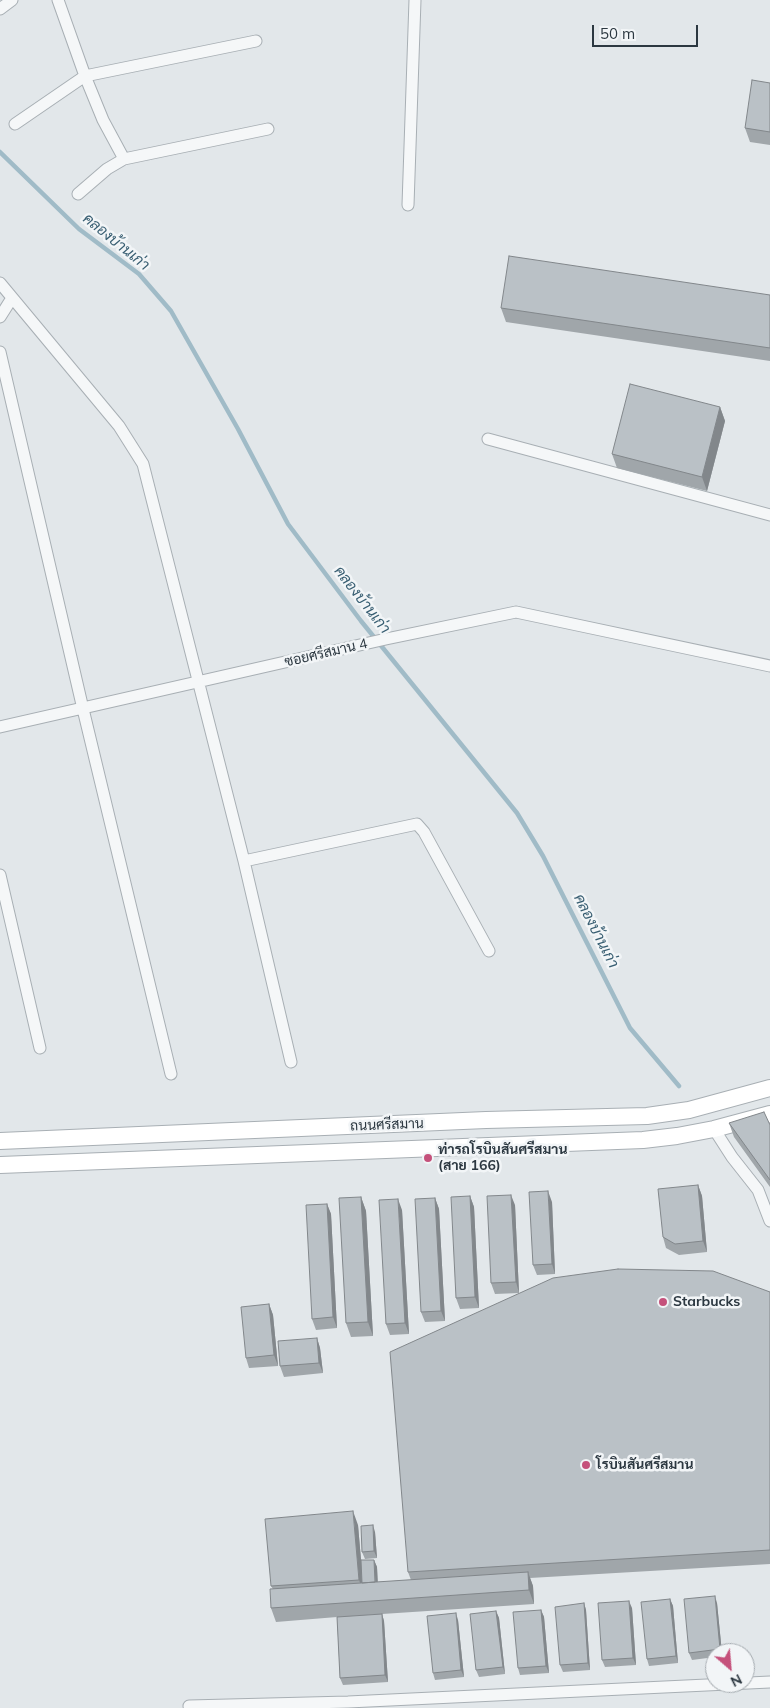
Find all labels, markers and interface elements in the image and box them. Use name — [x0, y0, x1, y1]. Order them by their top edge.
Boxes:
scale bar — [595, 15, 701, 47]
text: 50 m — [600, 24, 635, 43]
water label: คลองบ้านเก่า — [79, 210, 153, 274]
water label: คลองบ้านเก่า — [330, 563, 394, 637]
street label: ซอยศรีสมาน 4 — [283, 635, 369, 671]
water label: คลองบ้านเก่า — [570, 891, 622, 971]
street label: ถนนศรีสมาน — [350, 1115, 424, 1135]
place label: ท่ารถโรบินสันศรีสมาน (สาย 166) — [438, 1142, 568, 1174]
marker: ท่ารถโรบินสันศรีสมาน (สาย 166) — [422, 1152, 434, 1164]
place label: Starbucks — [673, 1294, 740, 1310]
marker: Starbucks — [657, 1296, 669, 1308]
place label: โรบินสันศรีสมาน — [596, 1457, 694, 1473]
marker: โรบินสันศรีสมาน — [580, 1459, 592, 1471]
north arrow — [705, 1643, 755, 1693]
text: N — [728, 1670, 745, 1691]

